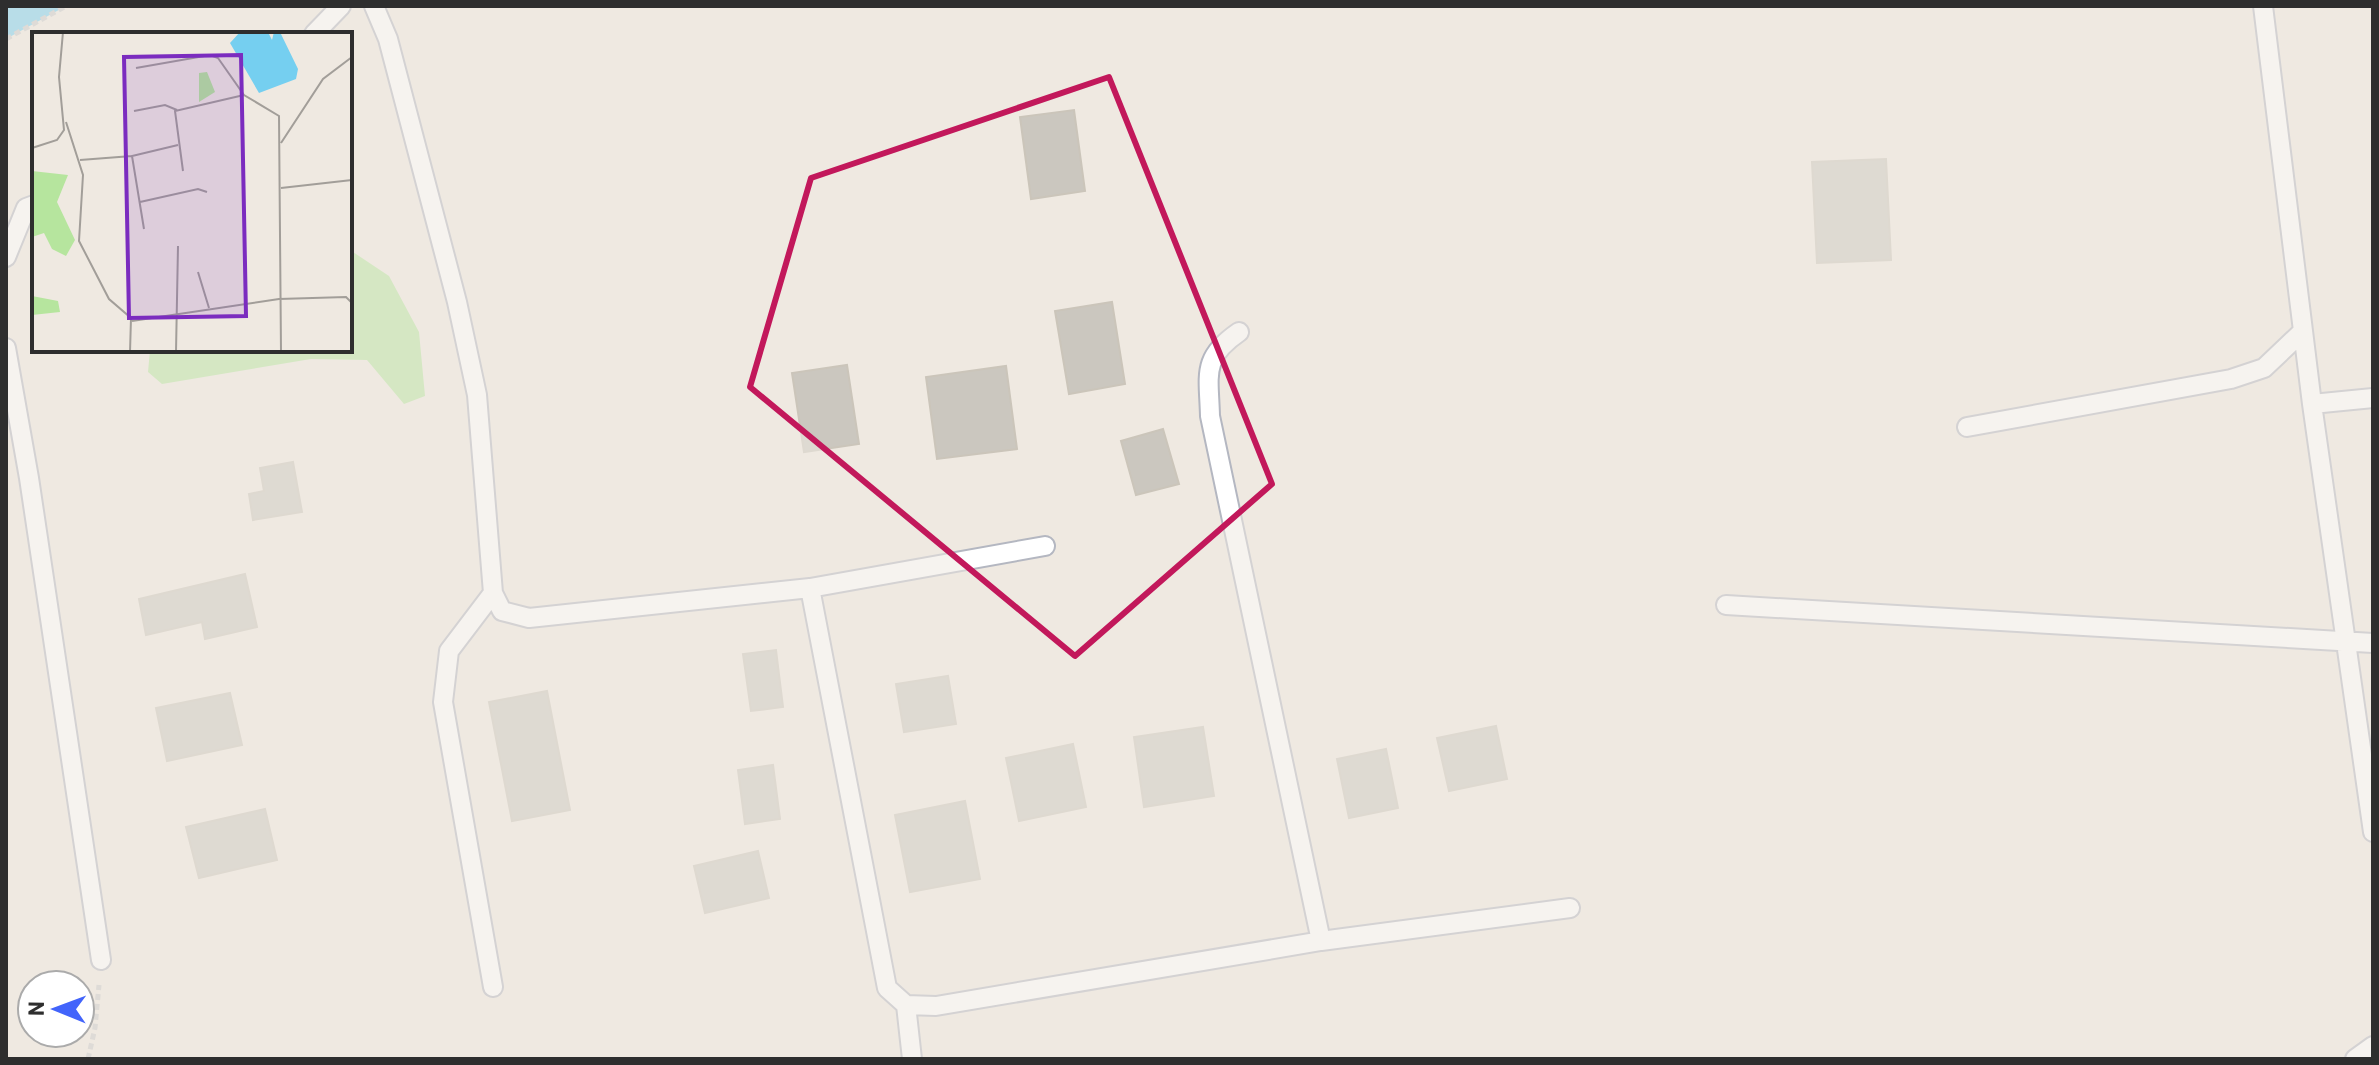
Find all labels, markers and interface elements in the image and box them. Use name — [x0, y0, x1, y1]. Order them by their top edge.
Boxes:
inset map — [32, 32, 352, 352]
north arrow — [16, 969, 96, 1049]
text: N — [22, 1001, 48, 1016]

